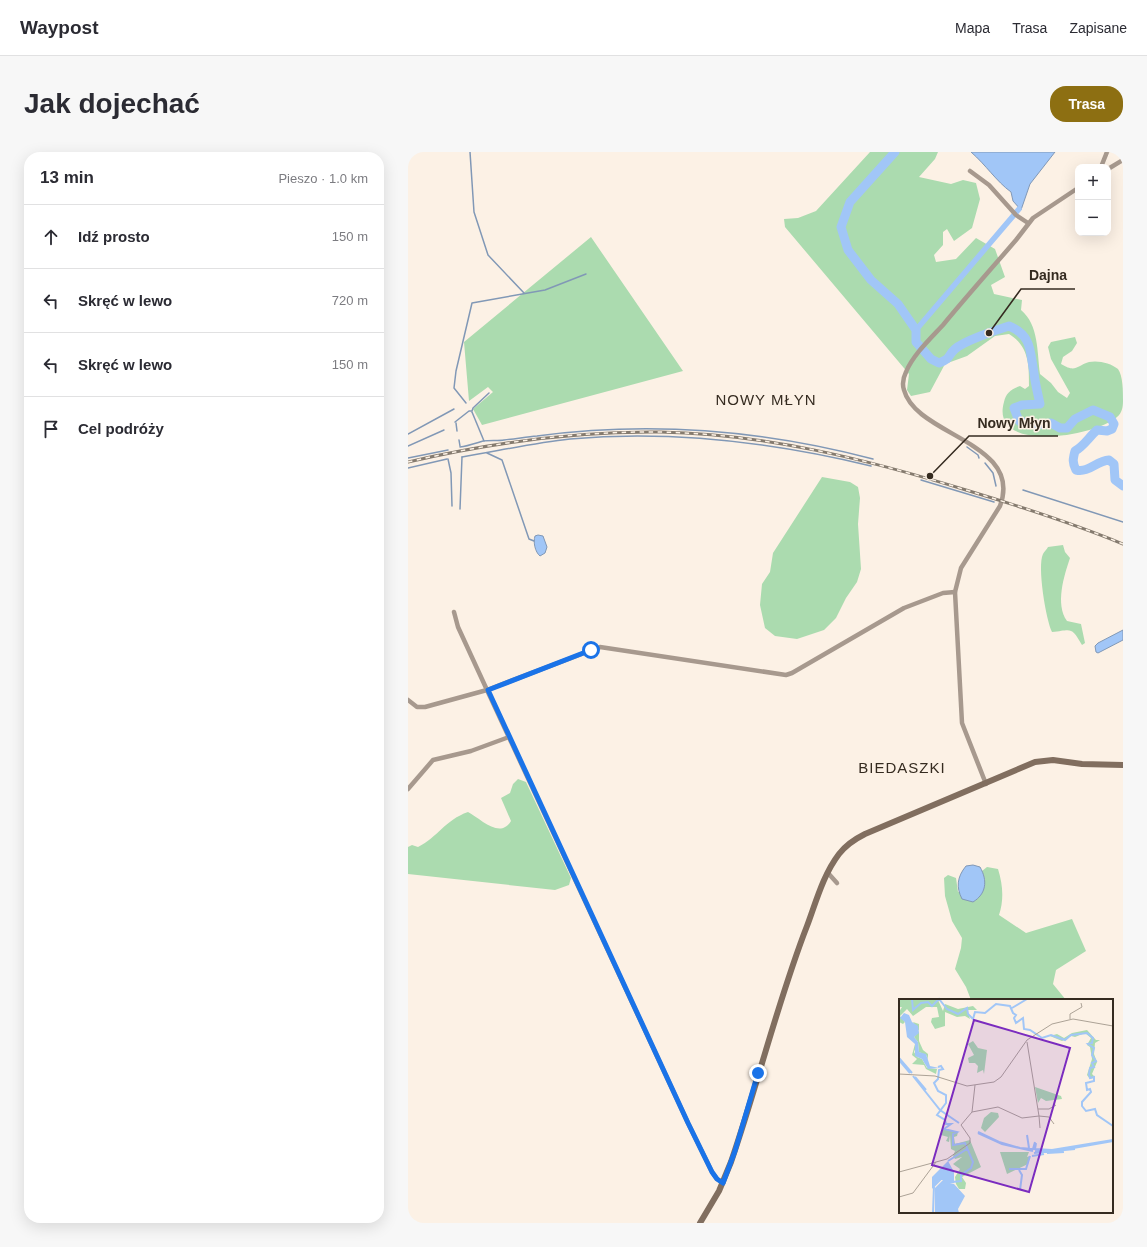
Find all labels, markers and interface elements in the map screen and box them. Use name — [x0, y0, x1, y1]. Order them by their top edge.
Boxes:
text: Waypost — [20, 17, 98, 38]
text: Mapa — [955, 20, 990, 36]
text: Trasa — [1012, 20, 1047, 36]
text: Zapisane — [1069, 20, 1127, 36]
button: Trasa — [1050, 86, 1123, 122]
text: Jak dojechać — [24, 88, 200, 119]
map controls — [1075, 164, 1111, 236]
button: + — [1075, 164, 1111, 200]
text: 13 min — [40, 168, 94, 187]
text: Pieszo · 1.0 km — [278, 171, 368, 186]
button: − — [1075, 200, 1111, 236]
icon: ahead — [40, 226, 62, 248]
text: Idź prosto — [78, 228, 150, 245]
text: 150 m — [332, 229, 368, 244]
callout: Dajna — [1021, 263, 1075, 289]
text: Dajna — [1029, 267, 1067, 283]
icon: left — [40, 290, 62, 312]
text: Skręć w lewo — [78, 292, 172, 309]
text: 720 m — [332, 293, 368, 308]
icon: left — [40, 354, 62, 376]
text: Skręć w lewo — [78, 356, 172, 373]
text: 150 m — [332, 357, 368, 372]
district label: NOWY MŁYN — [715, 391, 817, 408]
callout: Nowy Młyn — [969, 410, 1058, 436]
text: Nowy Młyn — [977, 415, 1051, 431]
icon: arrive — [40, 418, 62, 440]
text: Cel podróży — [78, 420, 164, 437]
route start — [582, 641, 600, 659]
district label: BIEDASZKI — [858, 759, 946, 776]
inset map — [899, 999, 1113, 1213]
route end — [749, 1064, 767, 1082]

